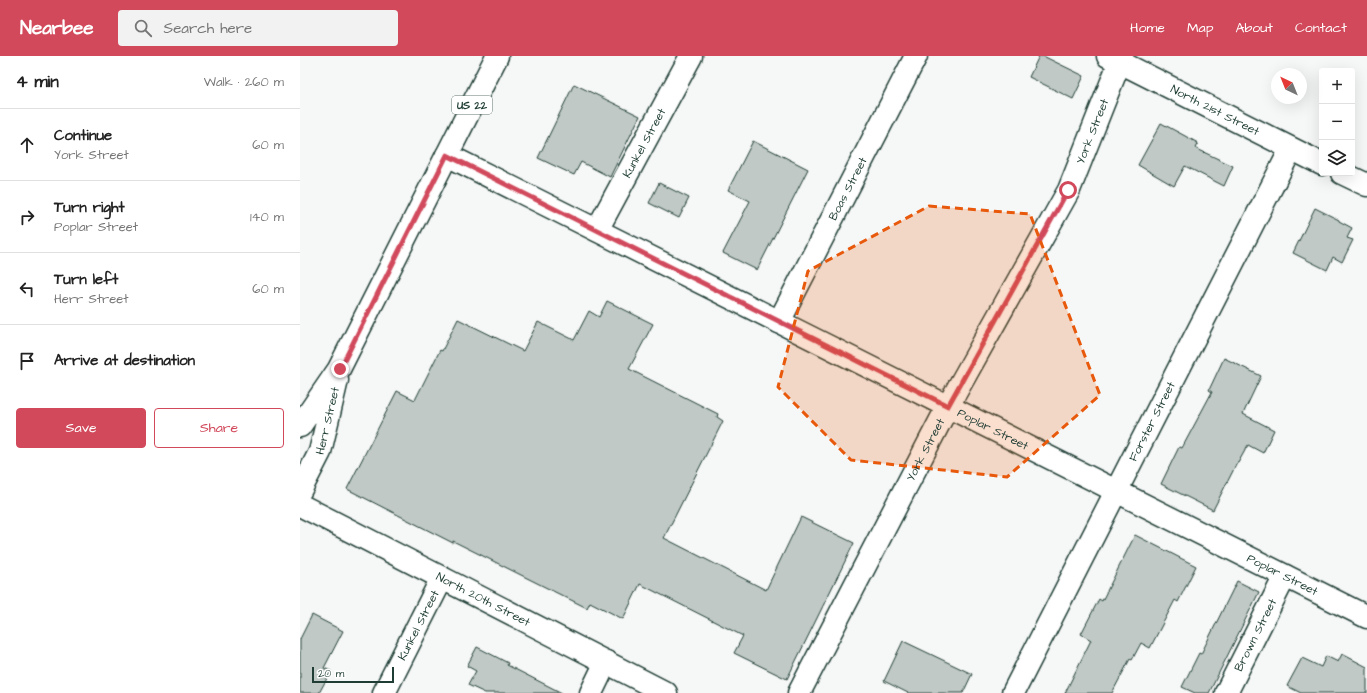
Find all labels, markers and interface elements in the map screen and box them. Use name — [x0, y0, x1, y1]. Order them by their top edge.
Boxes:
search box — [118, 10, 398, 46]
text: Nearbee — [20, 15, 94, 42]
icon: search — [132, 17, 154, 39]
text: Search here — [164, 18, 252, 39]
text: Home — [1130, 18, 1165, 38]
text: Map — [1187, 18, 1213, 38]
text: About — [1235, 18, 1273, 38]
text: Contact — [1295, 18, 1347, 38]
north arrow — [1271, 68, 1307, 104]
map controls — [1319, 68, 1355, 176]
button: + — [1319, 68, 1355, 104]
text: 4 min — [16, 70, 59, 94]
text: Walk · 260 m — [204, 73, 284, 91]
street label: North 21st Street — [1168, 80, 1263, 140]
road number: US 22 — [452, 96, 492, 114]
street label: York Street — [1072, 96, 1113, 167]
button: − — [1319, 104, 1355, 140]
street label: Kunkel Street — [618, 105, 670, 181]
text: Continue — [54, 125, 112, 146]
icon: ahead — [16, 134, 38, 156]
text: 60 m — [252, 136, 284, 154]
button: layers — [1319, 140, 1355, 176]
text: York Street — [54, 146, 129, 164]
street label: Boas Street — [824, 154, 871, 223]
route start — [1059, 181, 1077, 199]
text: Turn right — [54, 197, 125, 218]
icon: right — [16, 206, 38, 228]
text: 140 m — [250, 208, 284, 226]
text: Poplar Street — [54, 218, 138, 236]
text: Turn left — [54, 269, 118, 290]
icon: left — [16, 278, 38, 300]
text: 60 m — [252, 280, 284, 298]
text: Herr Street — [54, 290, 129, 308]
icon: arrive — [16, 350, 38, 372]
text: Arrive at destination — [54, 350, 195, 371]
route end — [331, 360, 349, 378]
street label: Forster Street — [1124, 378, 1179, 464]
street label: Herr Street — [311, 385, 344, 456]
street label: Poplar Street — [955, 404, 1032, 454]
button: Save — [16, 408, 146, 448]
button: Share — [154, 408, 284, 448]
street label: York Street — [902, 415, 949, 484]
street label: Poplar Street — [1244, 550, 1321, 600]
street label: North 20th Street — [433, 568, 533, 630]
street label: Kunkel Street — [393, 587, 443, 663]
street label: Brown Street — [1230, 596, 1281, 674]
scale bar — [312, 665, 394, 684]
text: 20 m — [318, 666, 344, 681]

